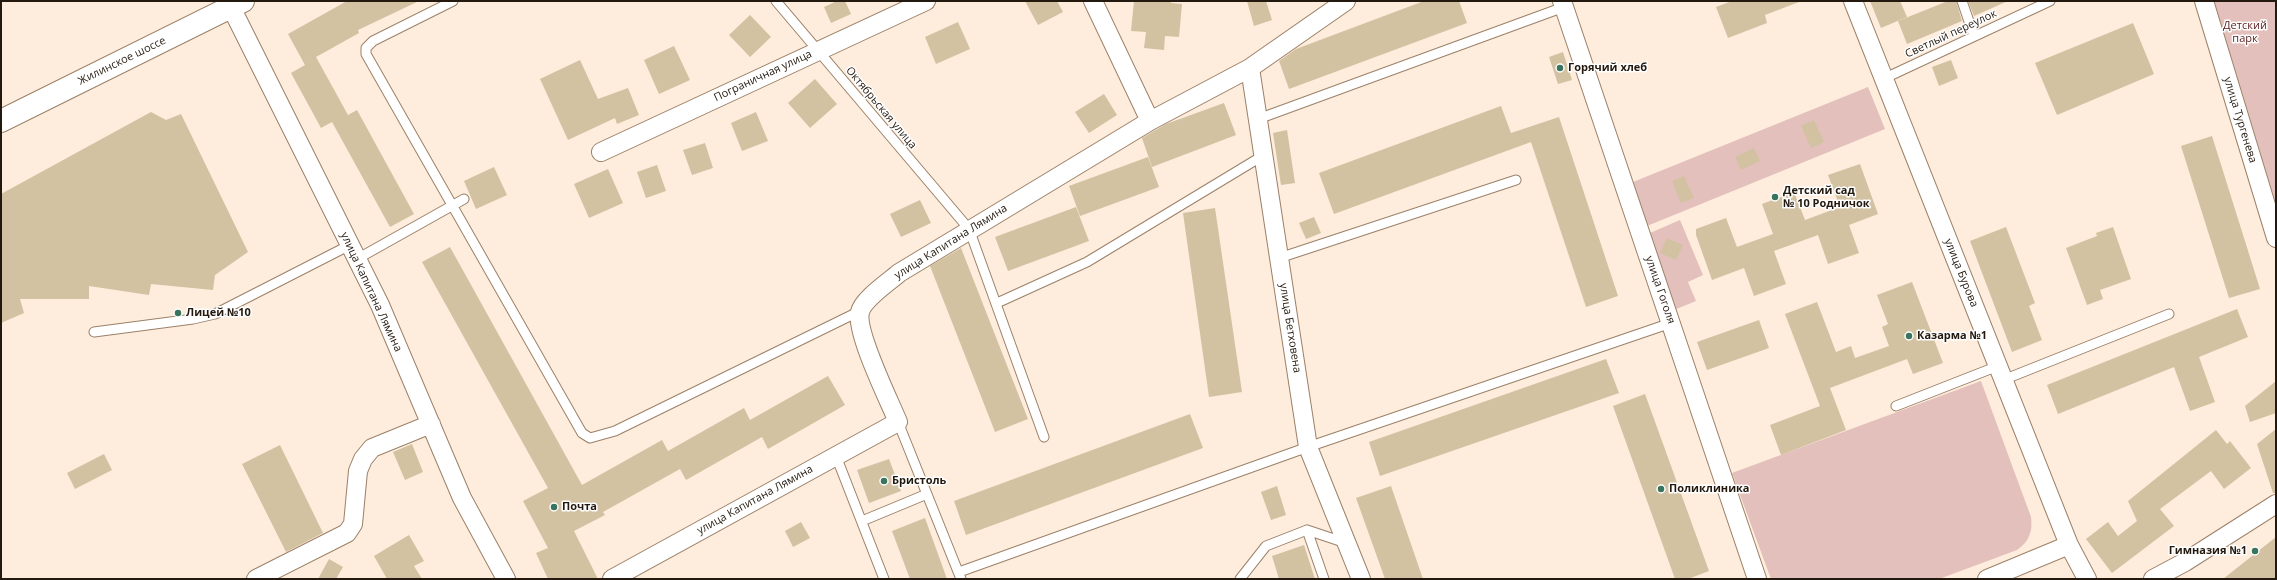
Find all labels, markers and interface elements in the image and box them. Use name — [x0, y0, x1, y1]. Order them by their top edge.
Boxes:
street label: Светлый переулок — [1903, 7, 1999, 61]
park label: Детский парк — [2223, 19, 2267, 45]
street label: Жилинское шоссе — [76, 34, 168, 88]
street label: Пограничная улица — [712, 47, 814, 105]
place label: Горячий хлеб — [1568, 61, 1647, 75]
marker: Горячий хлеб — [1555, 63, 1565, 73]
street label: Октябрьская улица — [843, 64, 919, 152]
street label: улица Тургенева — [2221, 75, 2259, 165]
place label: Детский сад № 10 Родничок — [1783, 184, 1870, 210]
marker: Детский сад № 10 Родничок — [1770, 192, 1780, 202]
street label: улица Капитана Лямина — [892, 202, 1010, 282]
street label: улица Капитана Лямина — [337, 230, 405, 354]
street label: улица Бурова — [1941, 237, 1981, 309]
street label: улица Гоголя — [1642, 254, 1678, 326]
street label: улица Бетховена — [1276, 282, 1304, 374]
place label: Лицей №10 — [186, 306, 251, 320]
marker: Лицей №10 — [173, 308, 183, 318]
place label: Казарма №1 — [1917, 329, 1987, 343]
marker: Казарма №1 — [1904, 331, 1914, 341]
street label: улица Капитана Лямина — [695, 463, 815, 537]
place label: Бристоль — [892, 474, 946, 488]
marker: Бристоль — [879, 476, 889, 486]
place label: Поликлиника — [1669, 482, 1750, 496]
marker: Поликлиника — [1656, 484, 1666, 494]
place label: Почта — [562, 500, 597, 514]
marker: Почта — [549, 502, 559, 512]
place label: Гимназия №1 — [2169, 544, 2247, 558]
marker: Гимназия №1 — [2250, 546, 2260, 556]

